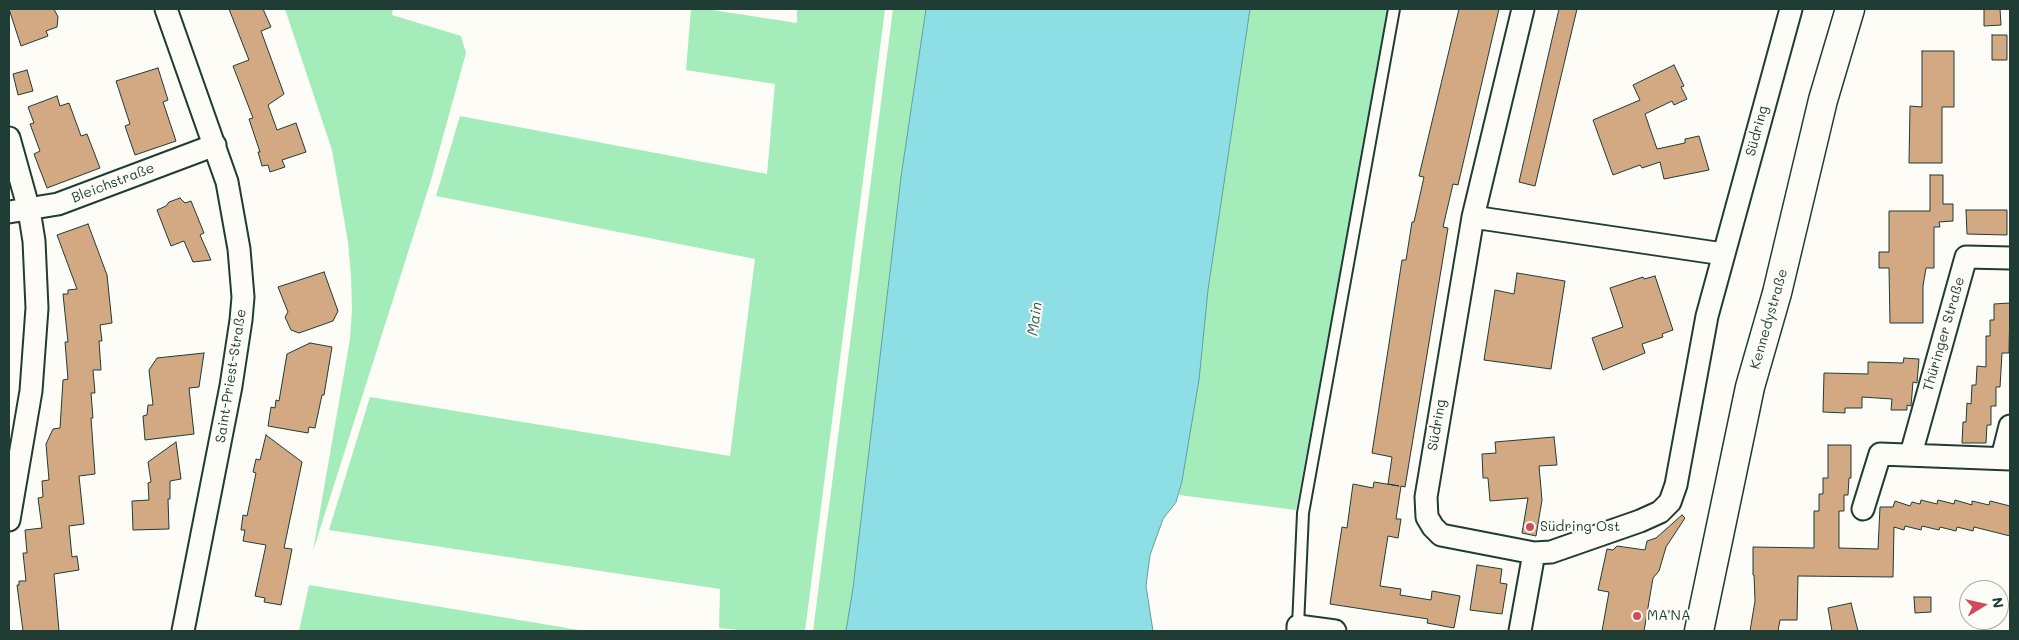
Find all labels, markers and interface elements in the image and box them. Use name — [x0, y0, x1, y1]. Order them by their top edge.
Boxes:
street label: Südring — [1742, 104, 1772, 158]
street label: Bleichstraße — [69, 159, 157, 207]
street label: Kennedystraße — [1747, 267, 1791, 371]
street label: Thüringer Straße — [1920, 275, 1968, 393]
water label: Main — [1024, 301, 1046, 337]
street label: Saint-Priest-Straße — [212, 308, 250, 444]
street label: Südring — [1424, 398, 1450, 452]
place label: Südring Ost — [1540, 519, 1620, 535]
marker: Südring Ost — [1524, 521, 1536, 533]
north arrow — [1959, 580, 2009, 630]
text: N — [1988, 596, 2009, 609]
place label: MA’NA — [1647, 608, 1691, 624]
marker: MA’NA — [1631, 610, 1643, 622]

